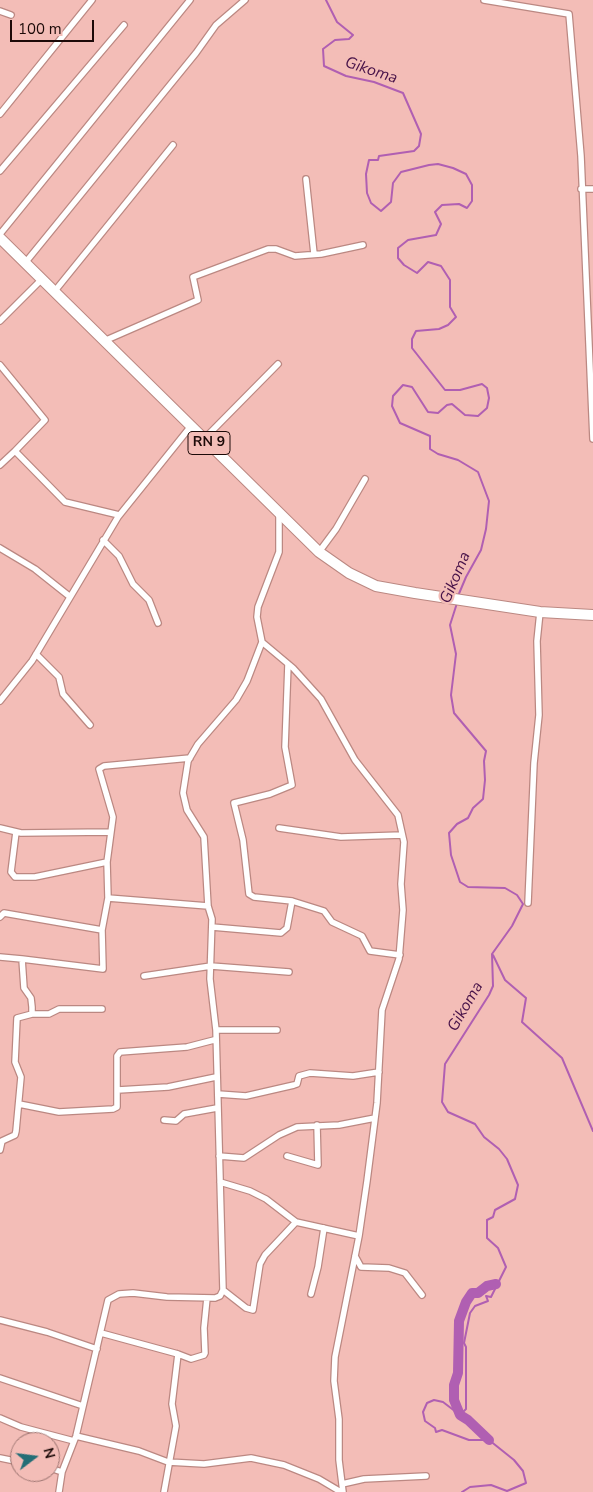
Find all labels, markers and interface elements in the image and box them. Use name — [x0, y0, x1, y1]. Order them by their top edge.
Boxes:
scale bar — [12, 10, 96, 42]
text: 100 m — [18, 19, 62, 39]
water label: Gikoma — [342, 53, 400, 89]
road number: RN 9 — [188, 432, 230, 454]
water label: Gikoma — [437, 549, 475, 607]
water label: Gikoma — [444, 979, 488, 1035]
north arrow — [10, 1432, 60, 1482]
text: N — [38, 1446, 60, 1461]

